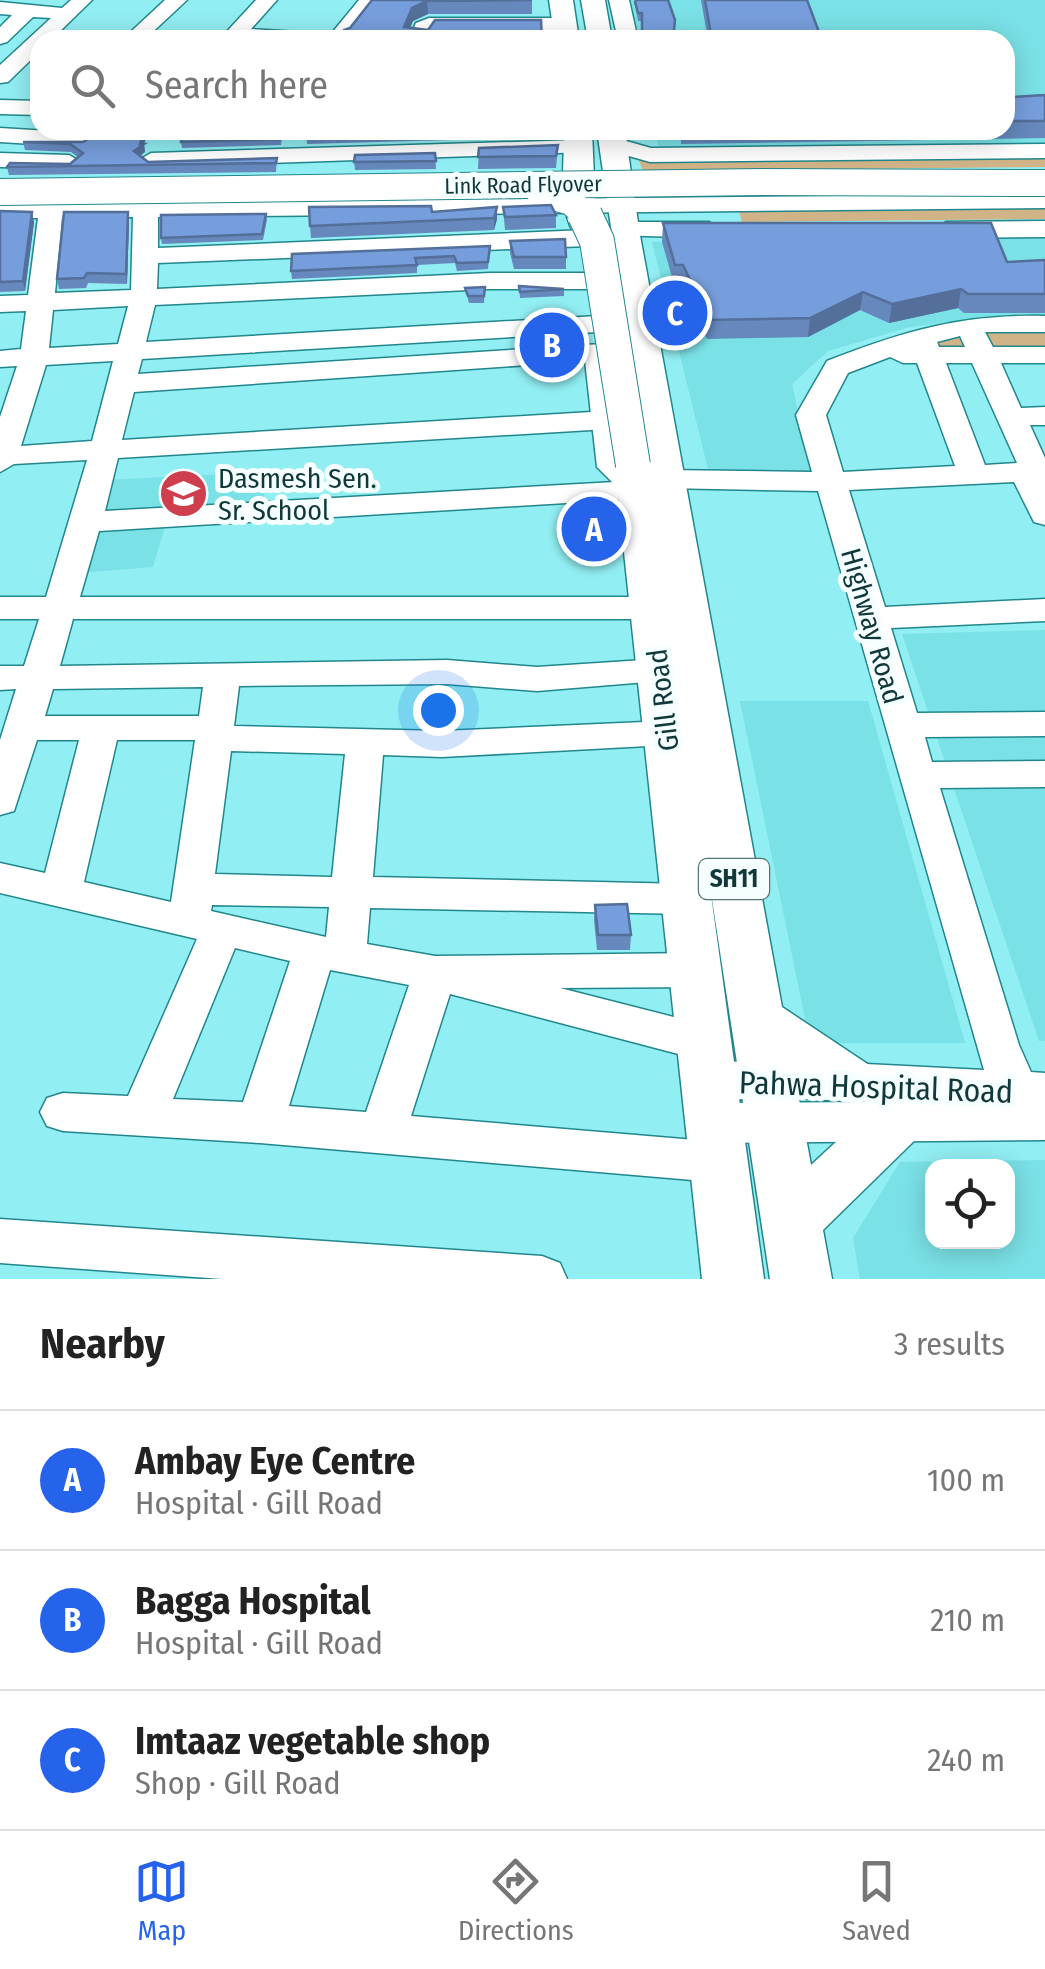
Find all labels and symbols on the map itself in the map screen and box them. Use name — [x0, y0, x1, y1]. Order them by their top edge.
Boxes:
street label: Link Road Flyover — [444, 170, 602, 200]
pin: C — [642, 276, 708, 350]
pin: B — [520, 308, 584, 382]
place label: Dasmesh Sen. Sr. School — [218, 462, 377, 527]
school or university icon: Dasmesh Sen. Sr. School — [157, 468, 209, 520]
pin: A — [562, 492, 626, 566]
street label: Highway Road — [834, 544, 910, 708]
street label: Gill Road — [640, 647, 686, 753]
your location — [413, 685, 464, 736]
road number: SH11 — [699, 859, 769, 899]
street label: Pahwa Hospital Road — [738, 1063, 1014, 1111]

